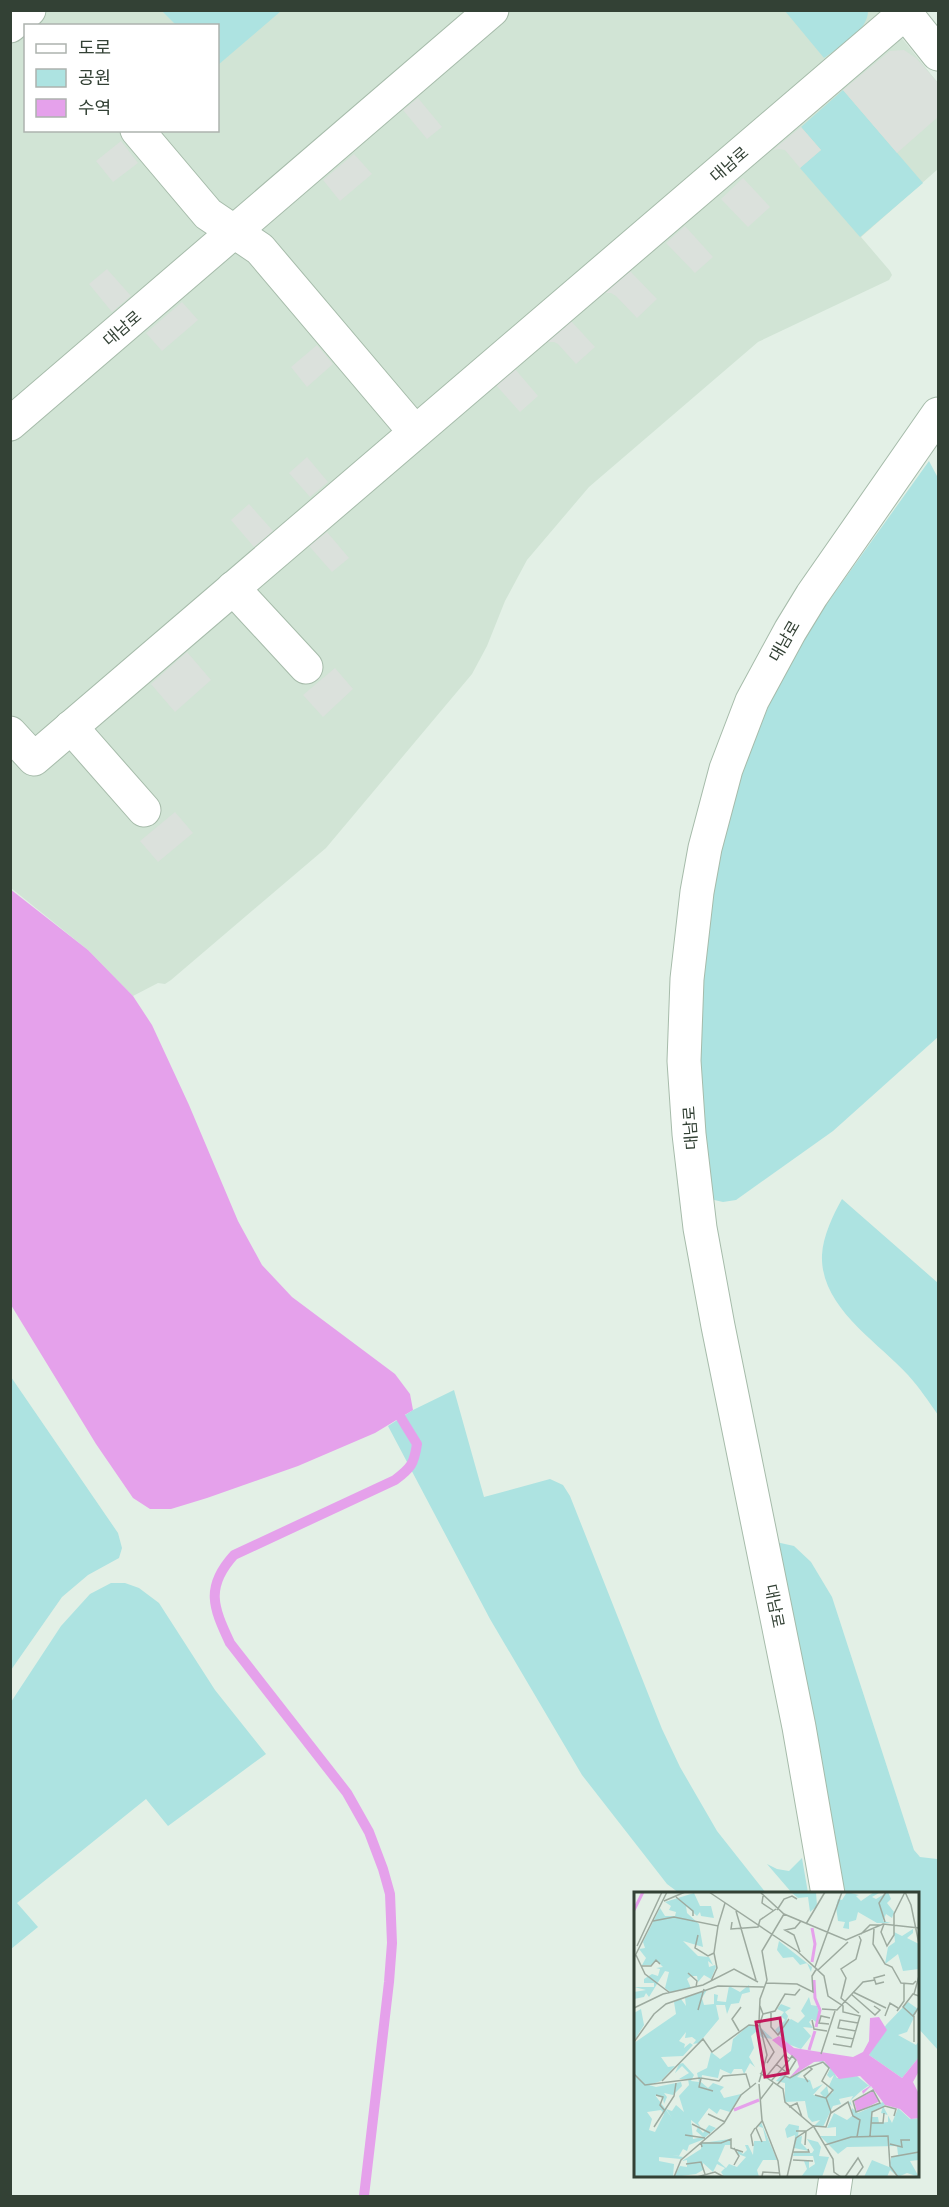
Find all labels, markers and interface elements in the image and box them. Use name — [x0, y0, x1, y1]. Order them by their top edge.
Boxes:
legend — [24, 24, 219, 132]
text: 도로 — [78, 36, 111, 59]
text: 공원 — [78, 66, 111, 89]
text: 수역 — [78, 96, 111, 119]
street label: 대남로 — [706, 142, 752, 186]
street label: 대남로 — [99, 306, 145, 350]
street label: 대남로 — [764, 617, 804, 665]
street label: 대남로 — [678, 1105, 702, 1151]
street label: 대남로 — [761, 1582, 789, 1630]
inset map — [634, 1892, 919, 2177]

